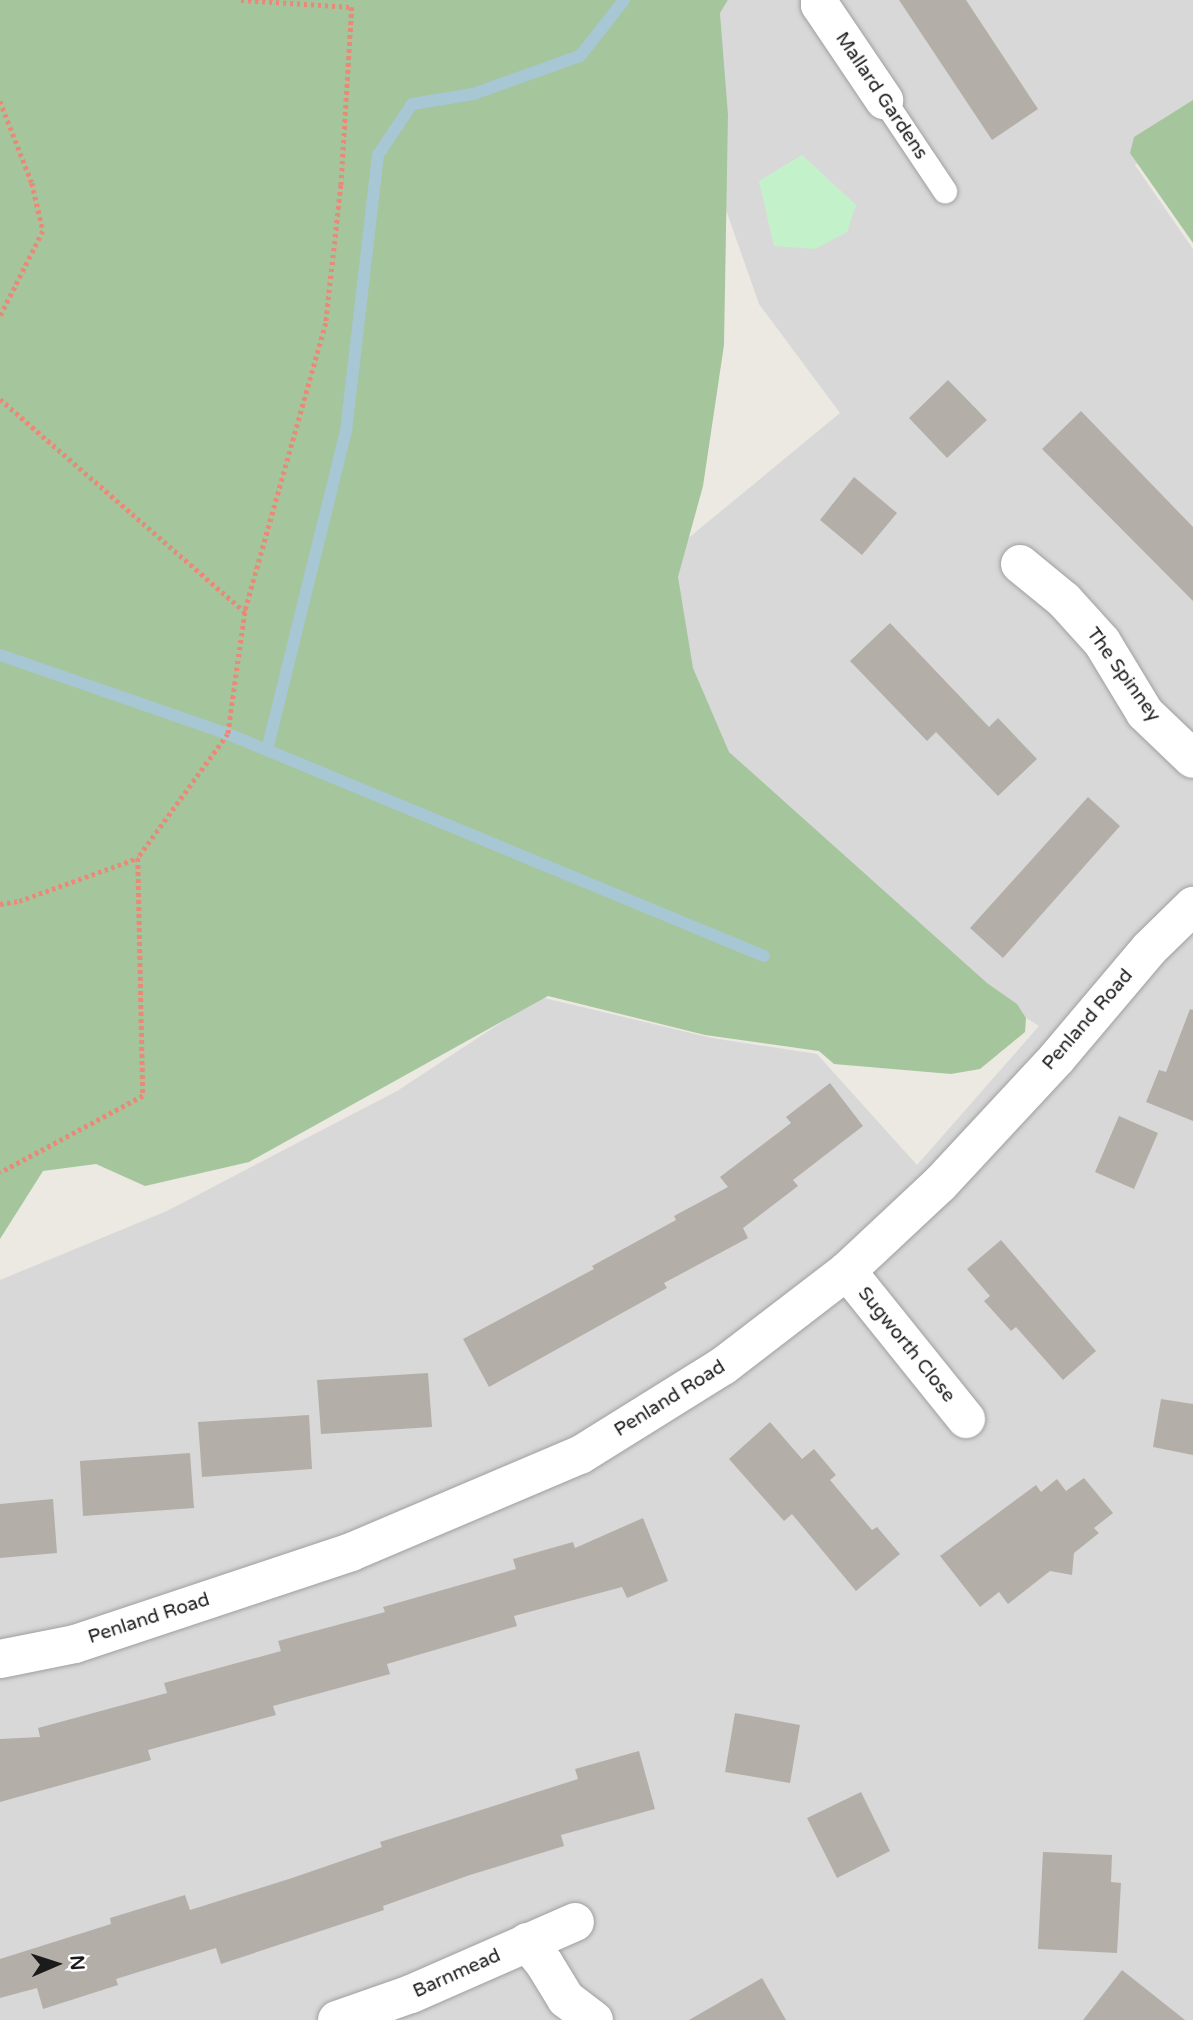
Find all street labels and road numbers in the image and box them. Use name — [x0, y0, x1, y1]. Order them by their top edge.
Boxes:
street label: Mallard Gardens — [830, 28, 932, 164]
street label: The Spinney — [1081, 623, 1165, 727]
street label: Penland Road — [1038, 965, 1138, 1075]
street label: Sugworth Close — [852, 1283, 960, 1407]
street label: Penland Road — [610, 1356, 730, 1442]
street label: Penland Road — [85, 1589, 213, 1649]
street label: Barnmead — [410, 1945, 504, 2003]

